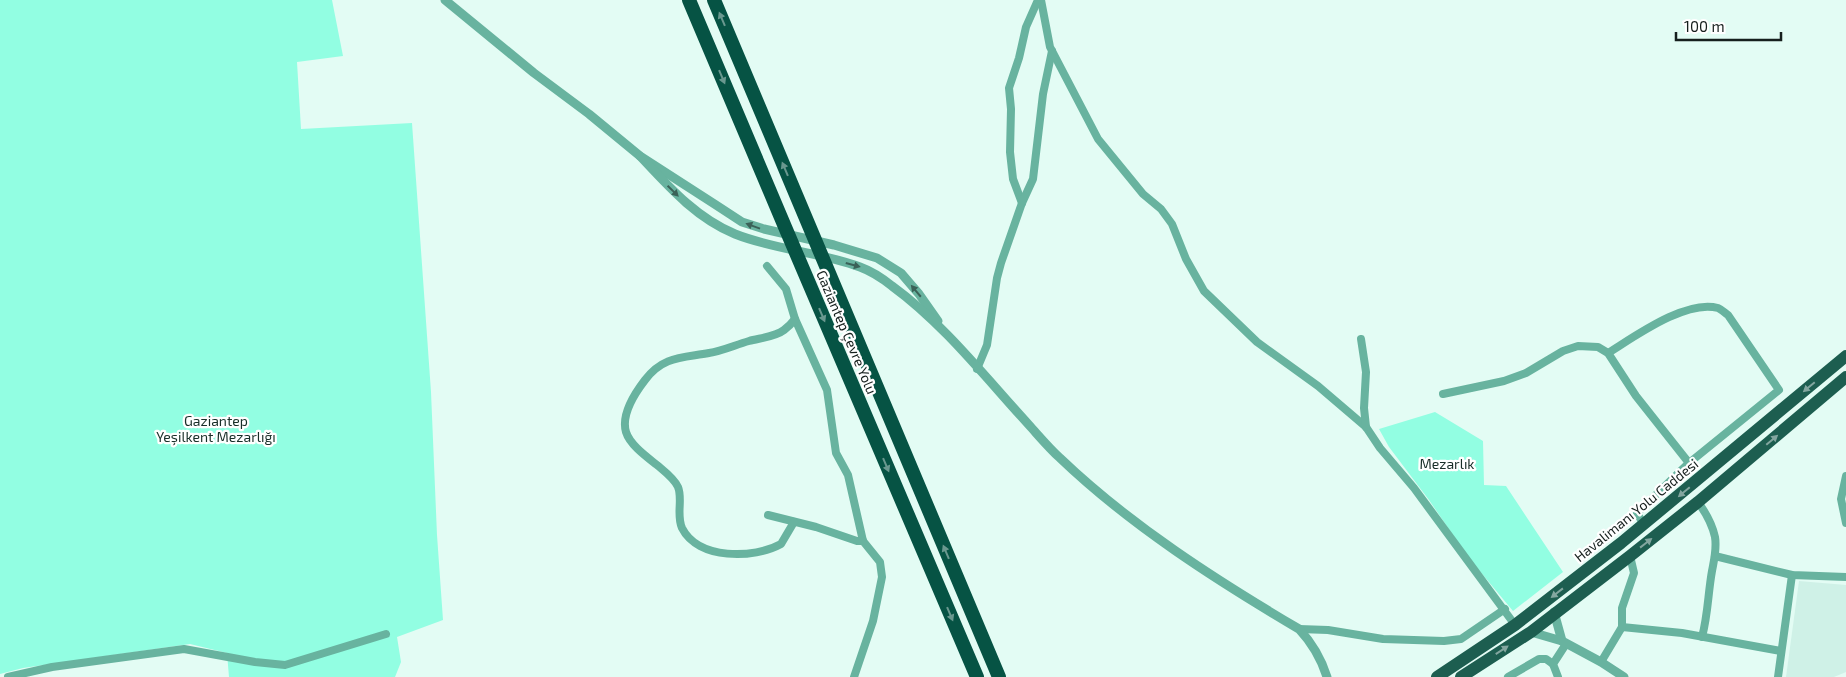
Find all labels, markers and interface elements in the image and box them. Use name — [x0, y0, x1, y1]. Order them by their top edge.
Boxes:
scale bar — [1676, 10, 1781, 42]
one-way arrow — [718, 11, 726, 26]
text: 100 m — [1684, 17, 1725, 35]
one-way arrow — [718, 70, 726, 84]
one-way arrow — [780, 162, 788, 176]
one-way arrow — [667, 185, 679, 197]
one-way arrow — [746, 222, 761, 229]
one-way arrow — [845, 261, 860, 269]
street label: Gaziantep Çevre Yolu — [812, 268, 881, 397]
one-way arrow — [911, 285, 922, 298]
one-way arrow — [819, 308, 827, 322]
one-way arrow — [1802, 382, 1815, 393]
park label: Gaziantep Yeşilkent Mezarlığı — [156, 412, 276, 446]
one-way arrow — [1765, 434, 1778, 445]
park label: Mezarlık — [1419, 455, 1475, 472]
street label: Havalimanı Yolu Caddesi — [1571, 455, 1701, 565]
one-way arrow — [883, 458, 891, 472]
one-way arrow — [1678, 486, 1691, 497]
one-way arrow — [1639, 537, 1652, 548]
one-way arrow — [942, 544, 949, 559]
one-way arrow — [1551, 587, 1564, 598]
one-way arrow — [947, 607, 955, 621]
one-way arrow — [1495, 646, 1509, 655]

